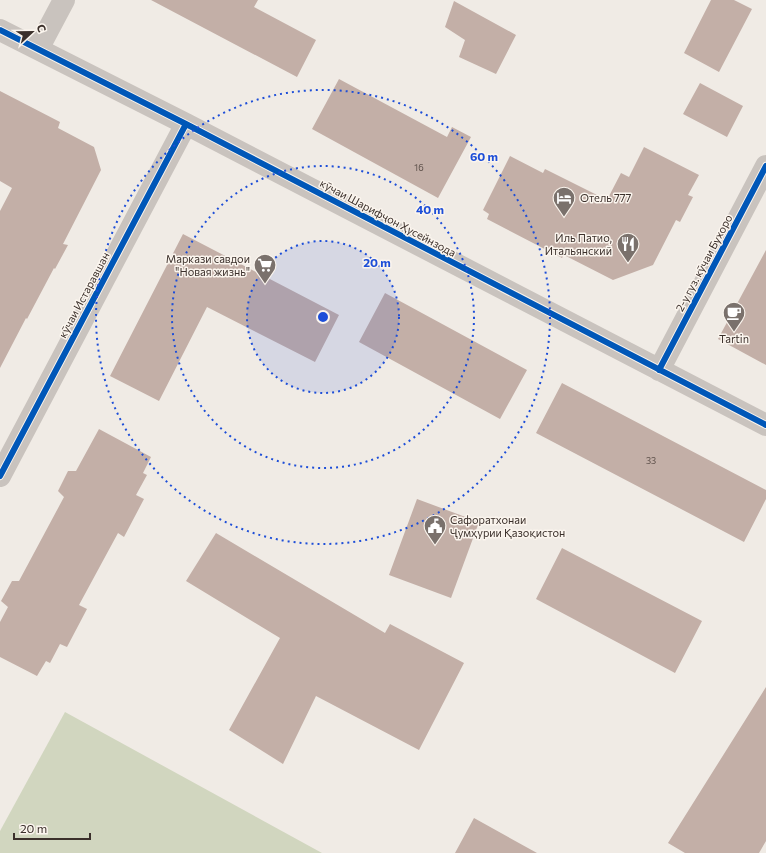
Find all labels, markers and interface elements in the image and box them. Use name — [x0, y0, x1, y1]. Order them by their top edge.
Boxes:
north arrow — [12, 12, 52, 52]
text: С — [34, 22, 49, 34]
text: 60 m — [470, 149, 498, 163]
house number: 16 — [414, 162, 424, 173]
street label: кӯчаи Шарифҷон Ҳусейнзода — [318, 176, 458, 259]
hotel icon: Отель 777 — [551, 185, 577, 218]
place label: Отель 777 — [580, 191, 632, 204]
text: 40 m — [416, 202, 444, 216]
street label: 2-у гуз. кӯчаи Бухоро — [672, 212, 735, 314]
place label: Иль Патио, Итальянский — [545, 231, 612, 257]
restaurant icon: Иль Патио, Итальянский — [615, 231, 641, 264]
street label: кӯчаи Истаравшан — [55, 250, 112, 340]
place label: Маркази савдои "Новая жизнь" — [166, 252, 250, 278]
supermarket icon: Маркази савдои "Новая жизнь" — [252, 252, 278, 285]
text: 20 m — [363, 255, 391, 269]
cafe icon: Tartin — [721, 300, 747, 333]
centre of rings — [316, 310, 330, 324]
place label: Tartin — [719, 332, 749, 345]
house number: 33 — [646, 455, 656, 466]
public building icon: Сафоратхонаи Ҷумҳурии Қазоқистон — [422, 513, 448, 546]
place label: Сафоратхонаи Ҷумҳурии Қазоқистон — [450, 513, 565, 539]
scale bar — [14, 815, 90, 841]
text: 20 m — [20, 821, 47, 835]

